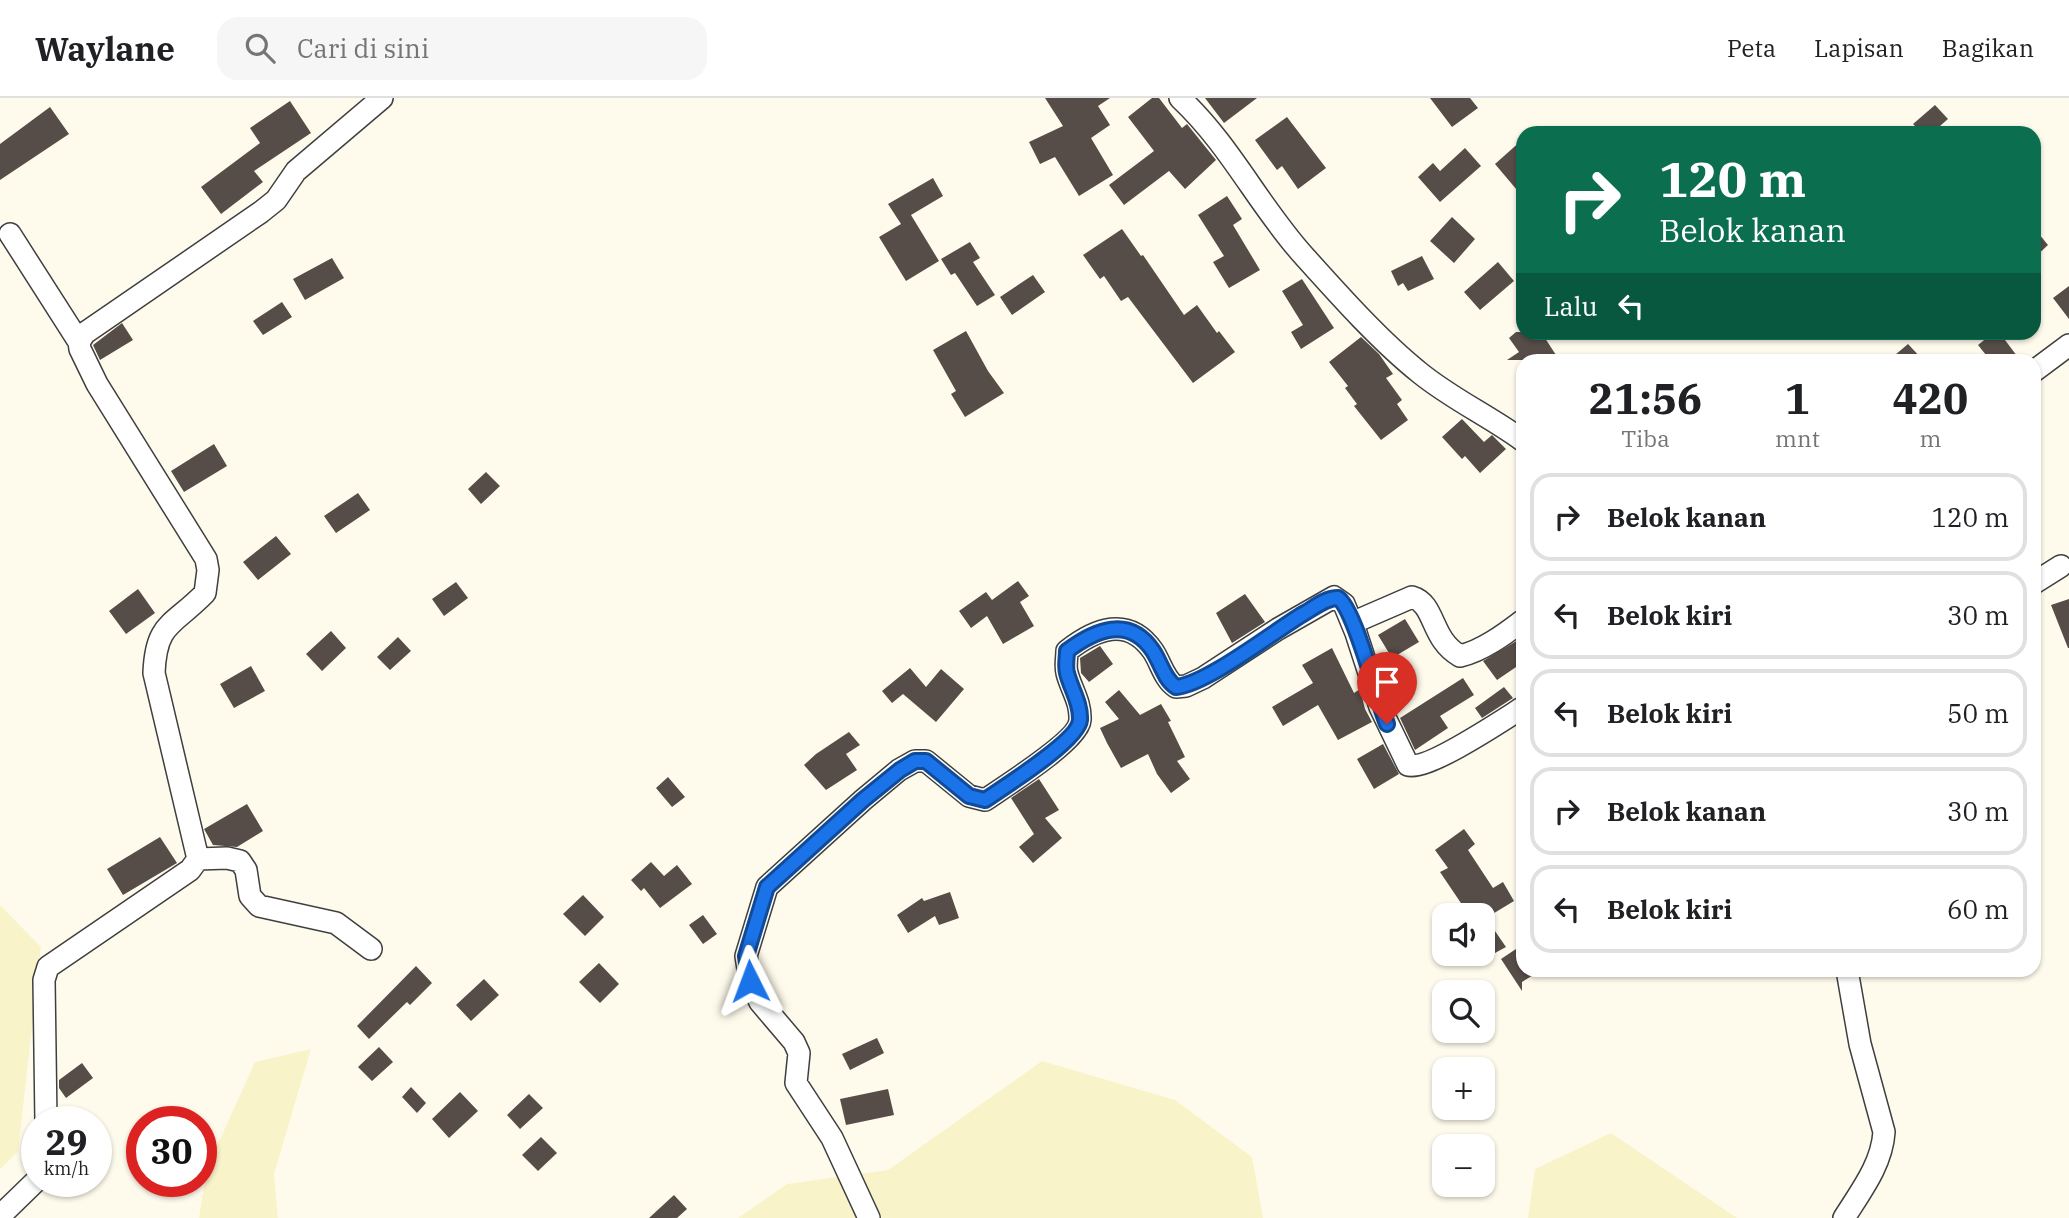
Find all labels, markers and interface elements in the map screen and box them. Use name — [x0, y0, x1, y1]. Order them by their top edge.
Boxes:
search box — [217, 17, 707, 80]
text: Waylane — [35, 27, 175, 70]
icon: search — [241, 29, 279, 67]
text: Cari di sini — [297, 31, 429, 65]
text: Peta — [1727, 32, 1776, 64]
text: Lapisan — [1814, 32, 1904, 64]
text: Bagikan — [1942, 32, 2034, 64]
text: 120 m — [1659, 147, 1806, 210]
icon: right — [1544, 154, 1635, 245]
text: Belok kanan — [1659, 209, 1846, 251]
icon: left — [1612, 287, 1650, 325]
text: Lalu — [1544, 289, 1598, 323]
text: 21:56 — [1589, 371, 1702, 426]
text: 1 — [1785, 371, 1810, 426]
text: 420 — [1893, 371, 1968, 426]
text: Tiba — [1621, 423, 1670, 453]
text: mnt — [1775, 423, 1820, 453]
text: m — [1919, 423, 1941, 453]
icon: right — [1548, 498, 1586, 536]
text: Belok kanan — [1607, 500, 1766, 534]
text: 120 m — [1931, 500, 2009, 534]
icon: left — [1548, 596, 1586, 634]
text: Belok kiri — [1607, 598, 1732, 632]
text: 30 m — [1947, 598, 2009, 632]
pin — [1357, 652, 1417, 724]
icon: arrive — [1368, 663, 1406, 701]
icon: left — [1548, 694, 1586, 732]
text: Belok kiri — [1607, 696, 1732, 730]
text: 50 m — [1947, 696, 2009, 730]
icon: right — [1548, 792, 1586, 830]
text: Belok kanan — [1607, 794, 1766, 828]
text: 30 m — [1947, 794, 2009, 828]
icon: left — [1548, 890, 1586, 928]
text: Belok kiri — [1607, 892, 1732, 926]
text: 60 m — [1947, 892, 2009, 926]
map controls — [1432, 903, 1495, 1197]
button: sound — [1432, 903, 1495, 966]
position arrow — [713, 944, 787, 1018]
button: search — [1432, 980, 1495, 1043]
button: + — [1432, 1057, 1495, 1120]
speed limit sign: 30 — [126, 1106, 217, 1197]
text: 29 — [45, 1119, 88, 1165]
button: − — [1432, 1134, 1495, 1197]
text: km/h — [44, 1157, 89, 1180]

